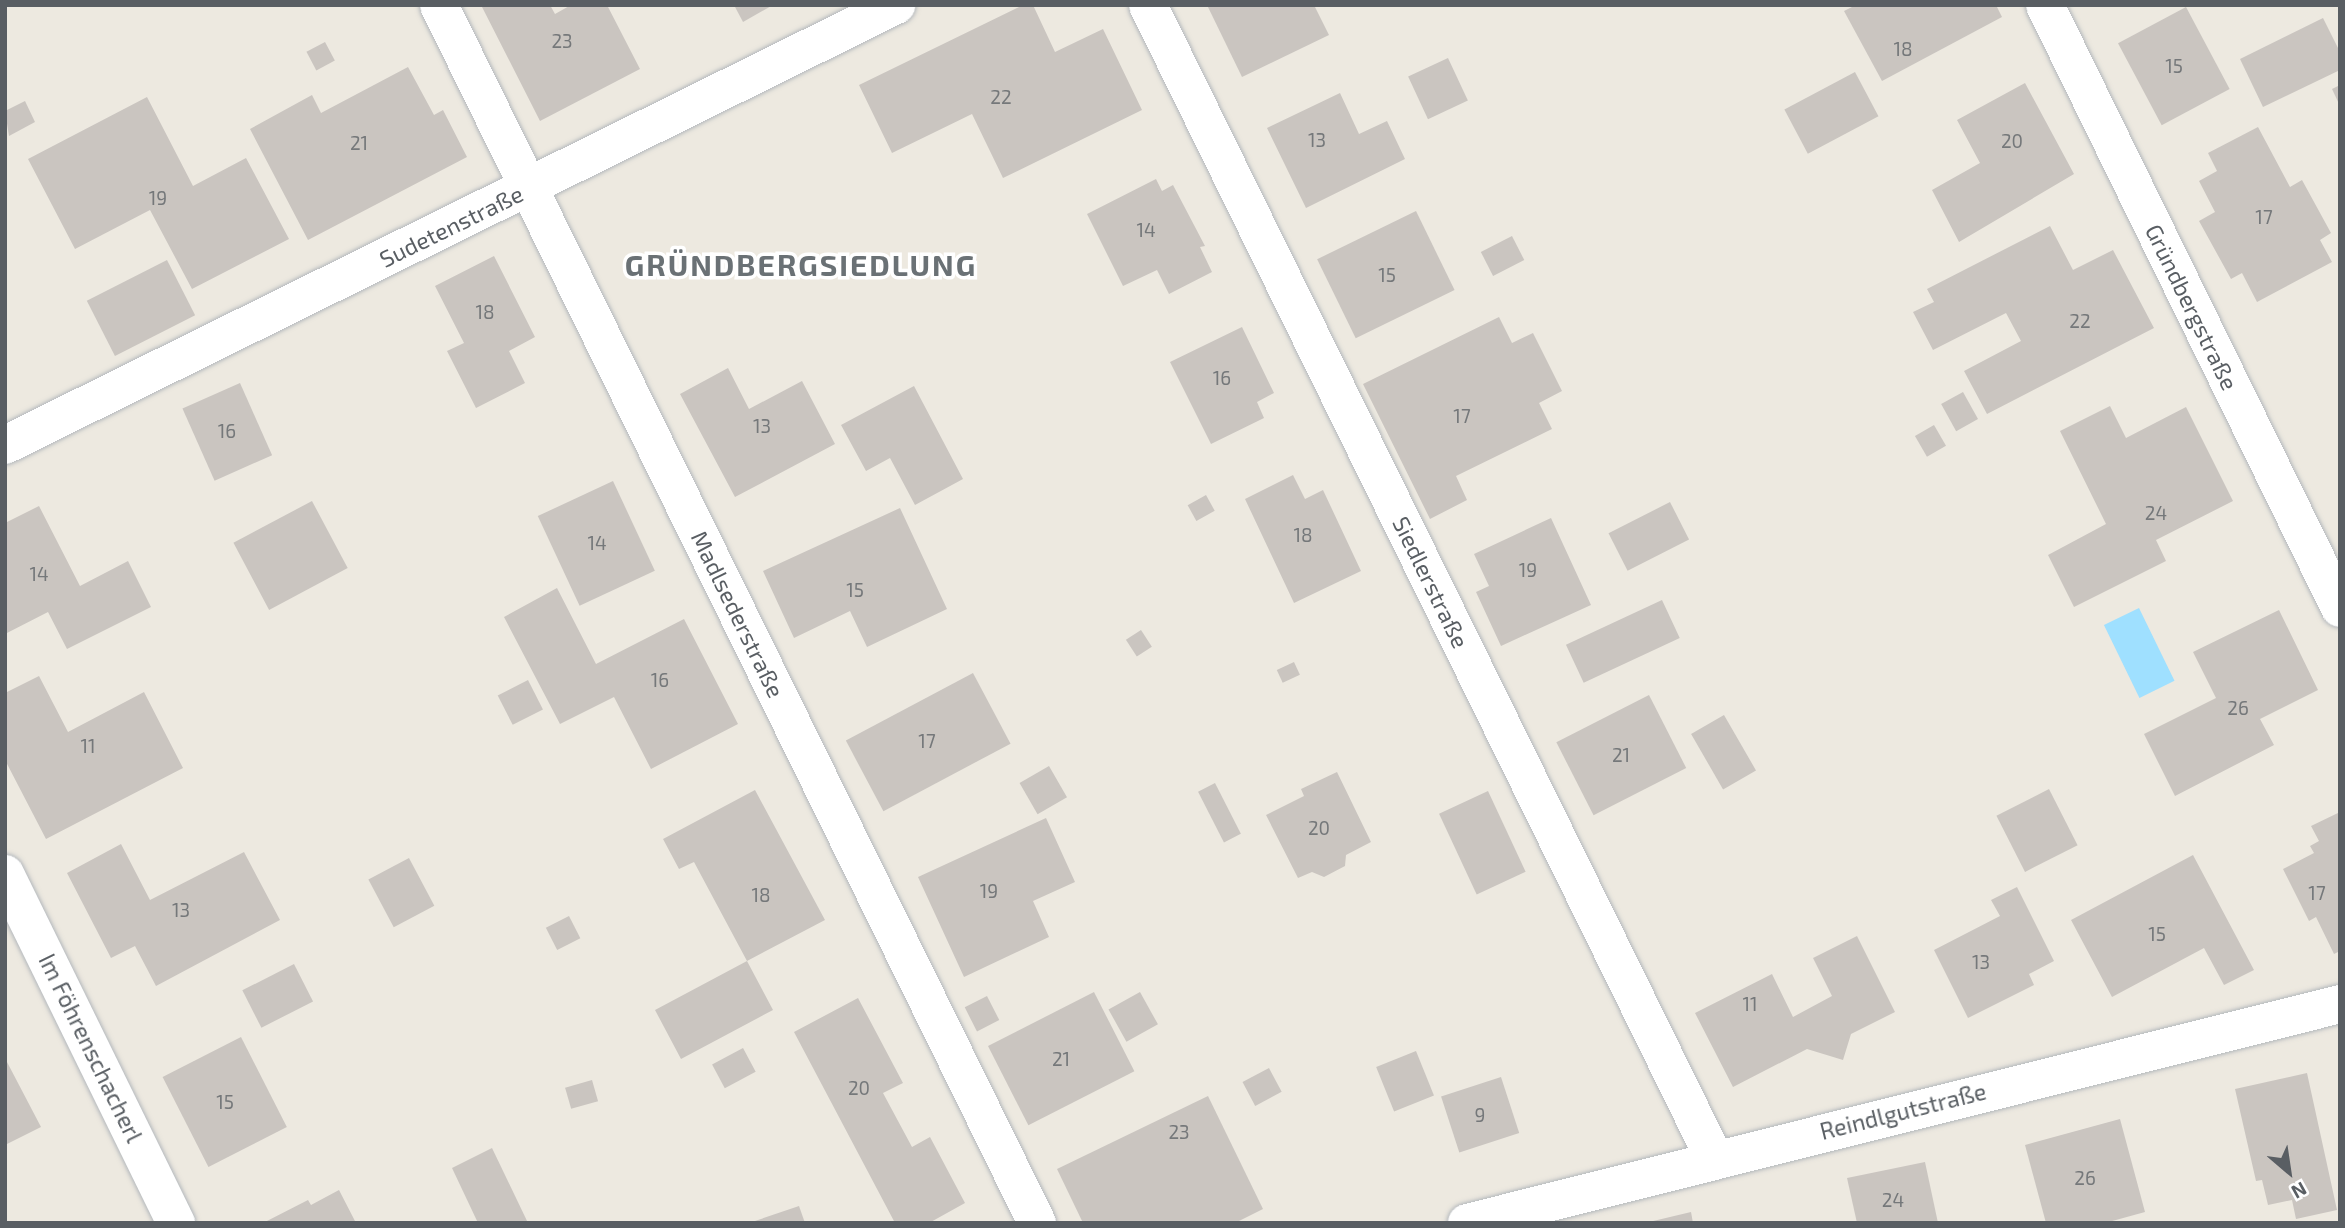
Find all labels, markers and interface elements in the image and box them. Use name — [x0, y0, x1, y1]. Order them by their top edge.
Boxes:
house number: 23 — [551, 30, 573, 52]
house number: 18 — [1893, 38, 1913, 60]
house number: 15 — [2165, 55, 2183, 77]
house number: 22 — [990, 86, 1012, 108]
house number: 13 — [1308, 129, 1326, 151]
house number: 20 — [2001, 130, 2023, 152]
house number: 21 — [350, 132, 368, 154]
street label: Sudetenstraße — [375, 179, 527, 273]
house number: 19 — [149, 187, 167, 209]
house number: 17 — [2255, 206, 2273, 228]
house number: 14 — [1136, 219, 1156, 241]
street label: Gründbergstraße — [2140, 220, 2244, 394]
district label: GRÜNDBERGSIEDLUNG — [627, 246, 975, 282]
house number: 15 — [1378, 264, 1396, 286]
house number: 18 — [475, 301, 495, 323]
house number: 22 — [2069, 310, 2091, 332]
house number: 16 — [1213, 367, 1231, 389]
house number: 17 — [1453, 405, 1471, 427]
house number: 13 — [753, 415, 771, 437]
house number: 16 — [218, 420, 236, 442]
house number: 24 — [2145, 502, 2167, 524]
street label: Siedlerstraße — [1387, 512, 1475, 652]
house number: 18 — [1293, 524, 1313, 546]
street label: Madlsederstraße — [686, 526, 790, 702]
house number: 14 — [587, 532, 607, 554]
house number: 19 — [1519, 559, 1537, 581]
house number: 14 — [29, 563, 49, 585]
house number: 15 — [846, 579, 864, 601]
house number: 16 — [651, 669, 669, 691]
house number: 26 — [2227, 697, 2249, 719]
house number: 17 — [918, 730, 936, 752]
house number: 11 — [80, 735, 96, 757]
house number: 21 — [1612, 744, 1630, 766]
house number: 20 — [1308, 817, 1330, 839]
house number: 19 — [980, 880, 998, 902]
house number: 17 — [2308, 882, 2326, 904]
house number: 18 — [751, 884, 771, 906]
house number: 13 — [172, 899, 190, 921]
house number: 15 — [2148, 923, 2166, 945]
street label: Im Föhrenschacherl — [33, 949, 149, 1147]
house number: 13 — [1972, 951, 1990, 973]
house number: 11 — [1742, 993, 1758, 1015]
house number: 21 — [1052, 1048, 1070, 1070]
house number: 20 — [848, 1077, 870, 1099]
street label: Reindlgutstraße — [1817, 1077, 1989, 1145]
house number: 15 — [216, 1091, 234, 1113]
house number: 9 — [1475, 1104, 1485, 1126]
house number: 23 — [1168, 1121, 1190, 1143]
north arrow — [2254, 1137, 2324, 1207]
house number: 26 — [2074, 1167, 2096, 1189]
text: N — [2288, 1177, 2311, 1204]
house number: 24 — [1882, 1189, 1904, 1211]

